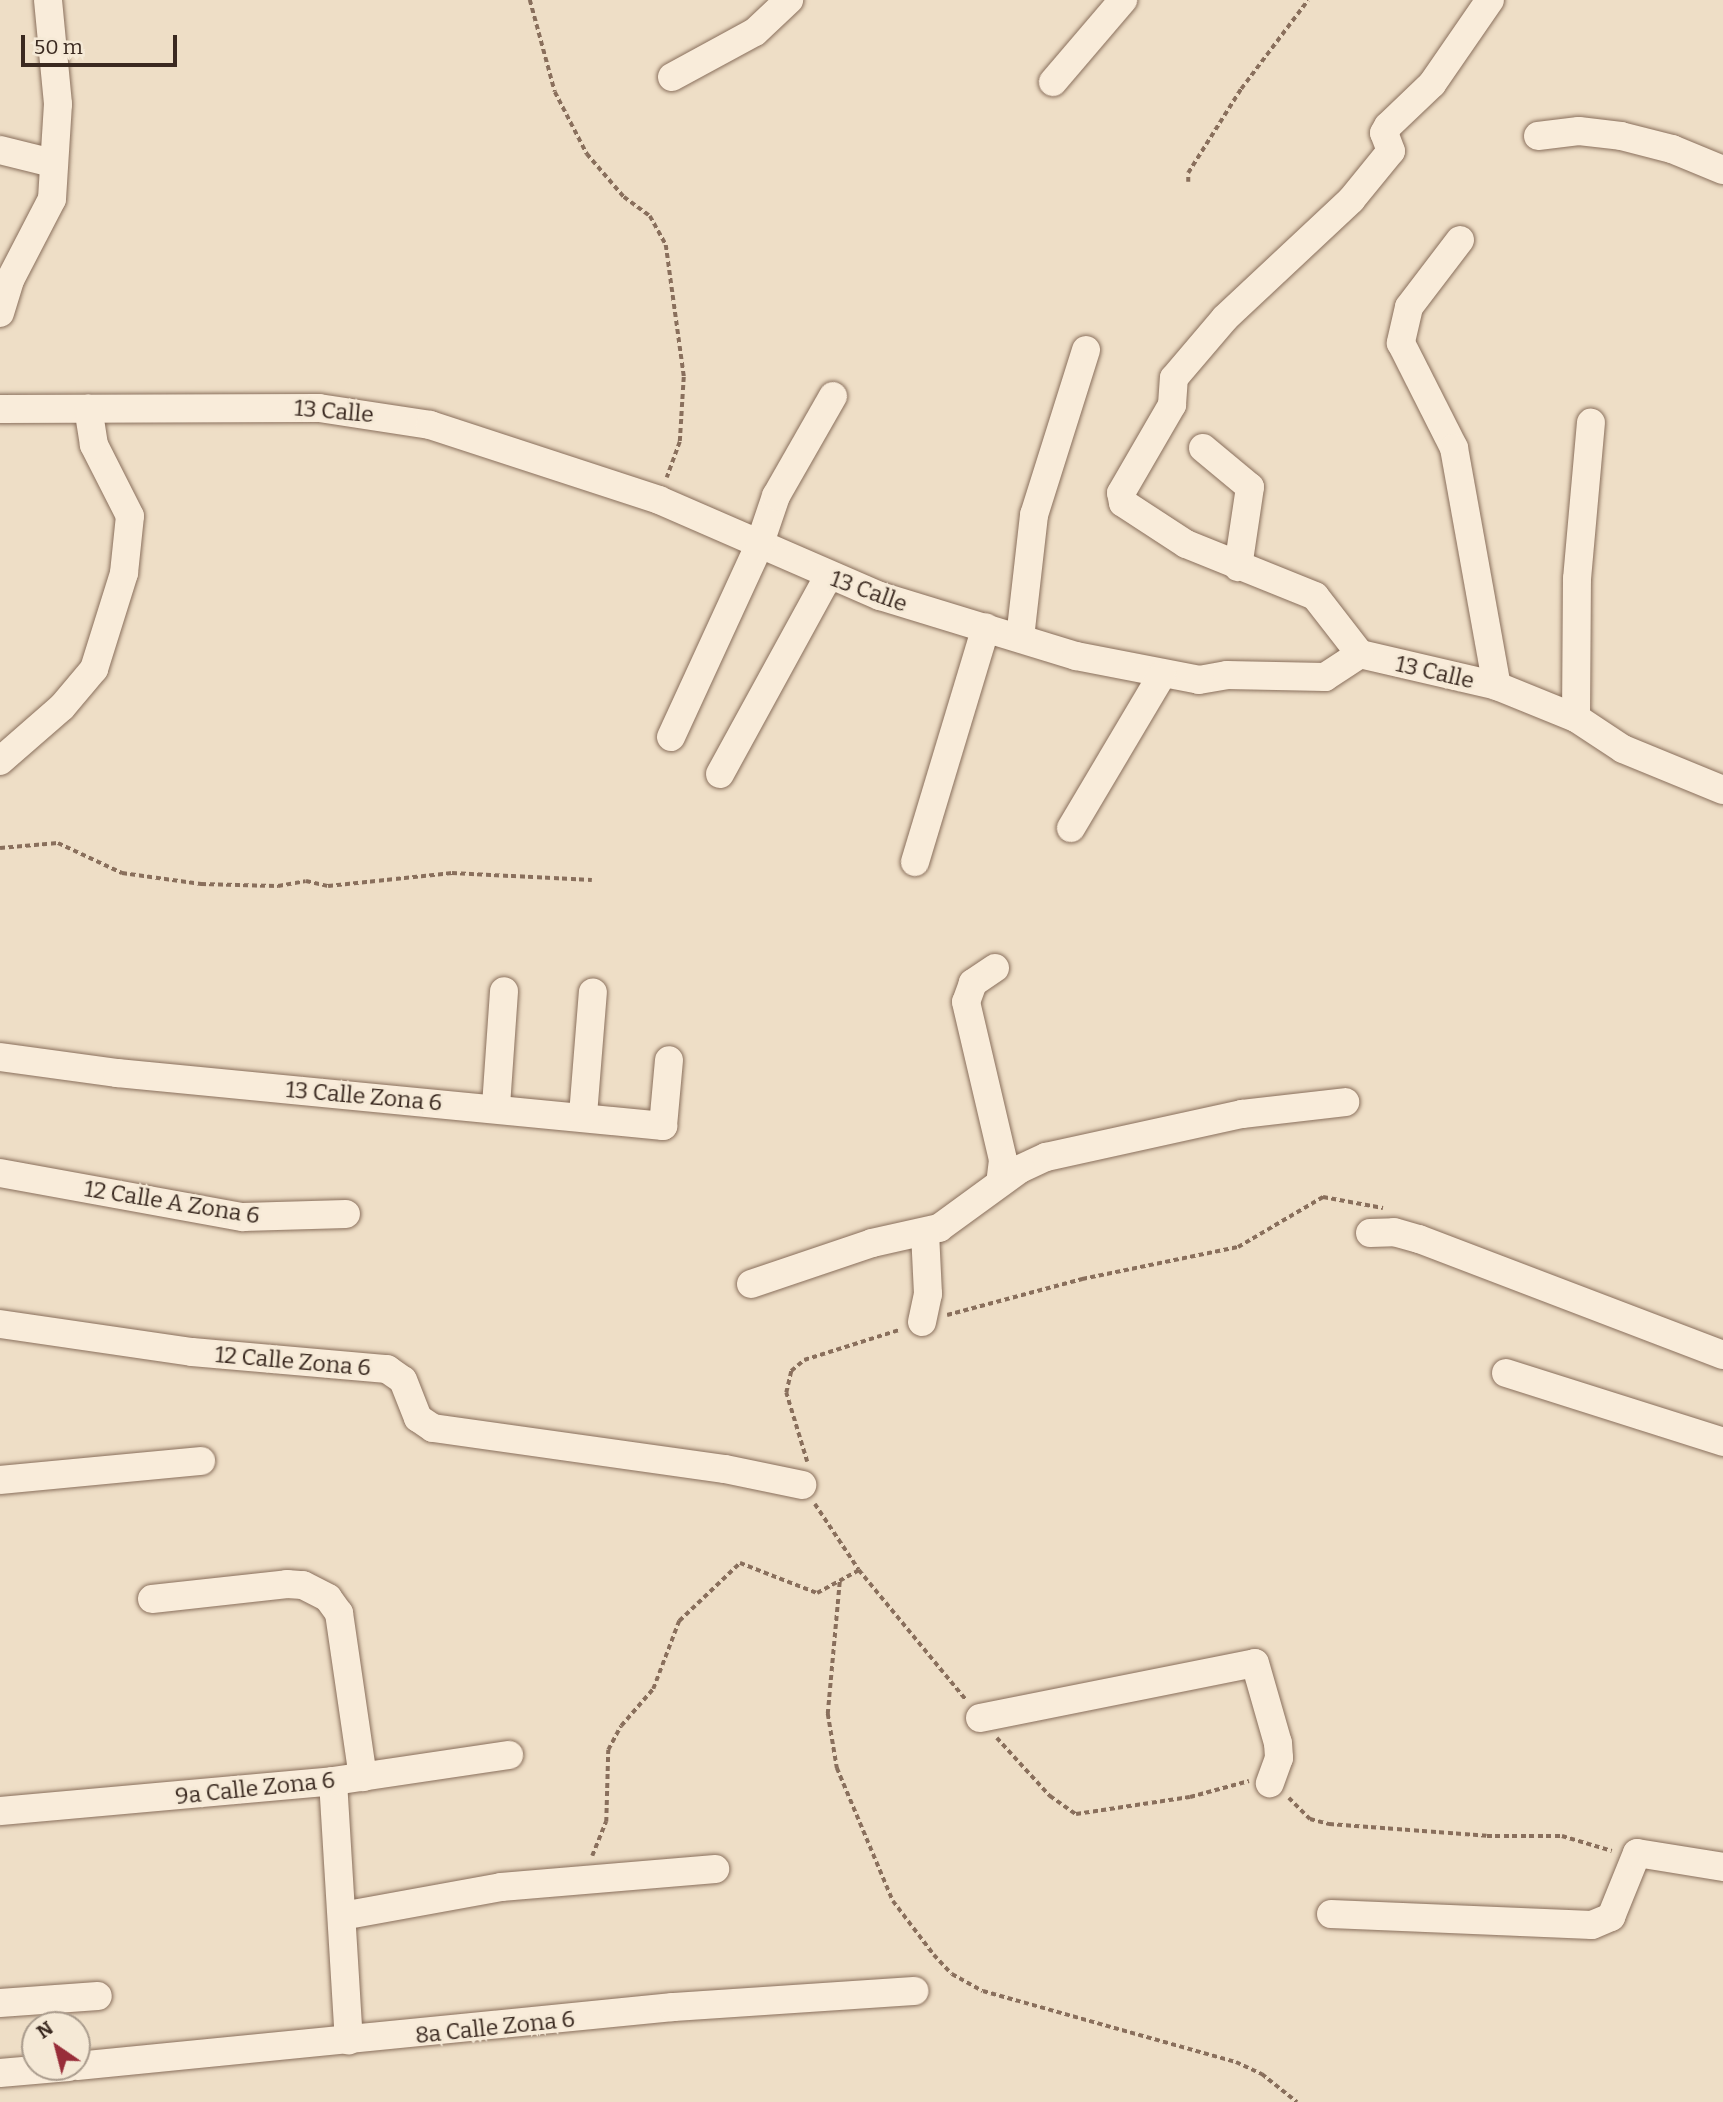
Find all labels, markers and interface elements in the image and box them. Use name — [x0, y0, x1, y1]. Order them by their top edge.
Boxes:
scale bar — [24, 21, 180, 65]
text: 50 m — [34, 34, 83, 60]
street label: 13 Calle — [293, 394, 375, 428]
street label: 13 Calle — [827, 564, 911, 618]
street label: 13 Calle — [1393, 650, 1477, 694]
street label: 13 Calle Zona 6 — [285, 1075, 443, 1117]
street label: 12 Calle A Zona 6 — [82, 1175, 262, 1229]
street label: 12 Calle Zona 6 — [214, 1340, 372, 1382]
street label: 9a Calle Zona 6 — [174, 1766, 336, 1810]
street label: 8a Calle Zona 6 — [414, 2005, 576, 2049]
north arrow — [21, 2011, 91, 2081]
text: N — [32, 2016, 57, 2044]

